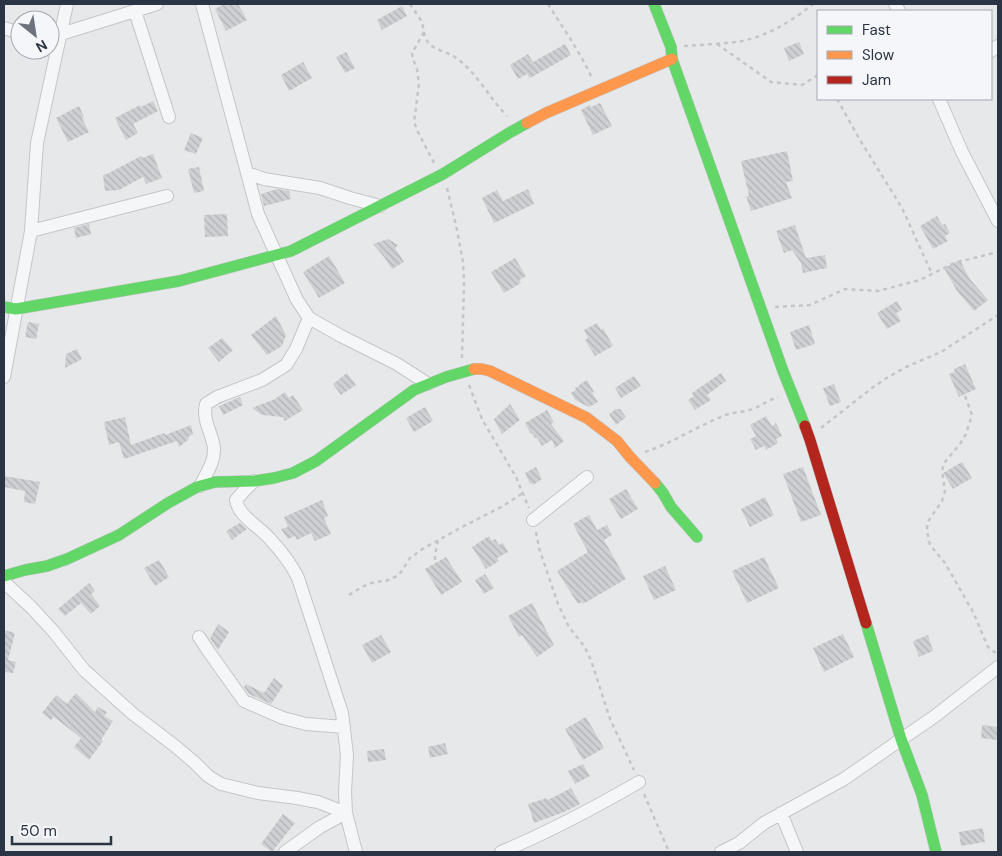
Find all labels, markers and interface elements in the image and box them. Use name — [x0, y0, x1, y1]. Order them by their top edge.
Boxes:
north arrow — [10, 10, 60, 60]
legend — [817, 10, 992, 100]
text: Fast — [862, 20, 891, 40]
text: N — [33, 36, 50, 57]
text: Slow — [862, 45, 895, 65]
text: Jam — [862, 70, 891, 90]
scale bar — [12, 814, 111, 846]
text: 50 m — [20, 821, 57, 841]

